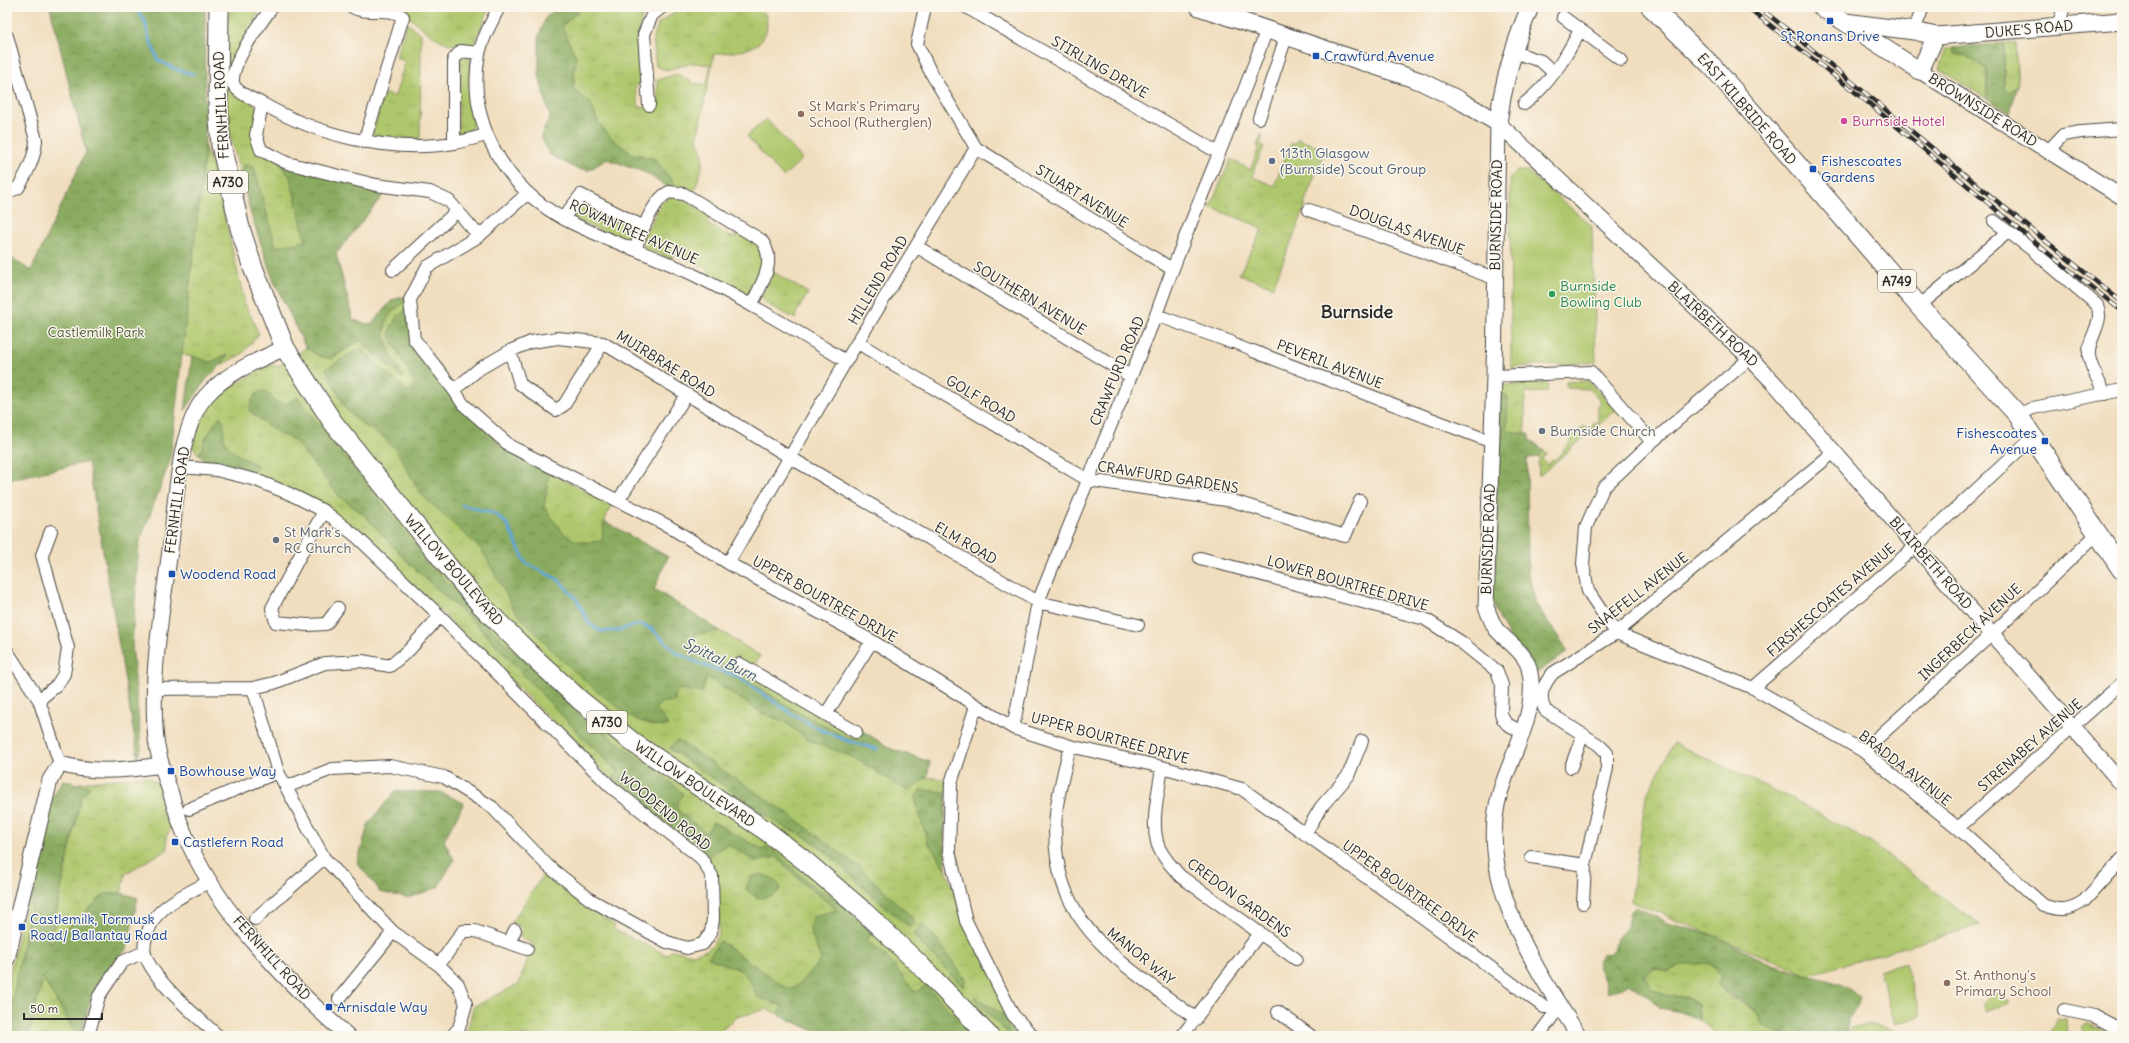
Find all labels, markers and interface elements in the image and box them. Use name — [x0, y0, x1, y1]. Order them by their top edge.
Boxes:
marker: St Ronans Drive — [1825, 16, 1835, 26]
street label: DUKE'S ROAD — [1984, 16, 2074, 42]
place label: St Ronans Drive — [1780, 27, 1880, 45]
street label: STIRLING DRIVE — [1048, 32, 1152, 102]
place label: Crawfurd Avenue — [1324, 47, 1435, 65]
street label: EAST KILBRIDE ROAD — [1694, 49, 1801, 169]
street label: FERNHILL ROAD — [209, 51, 233, 159]
marker: Crawfurd Avenue — [1311, 51, 1321, 61]
street label: BROWNSIDE ROAD — [1925, 69, 2041, 151]
place label: St Mark's Primary School (Rutherglen) — [809, 97, 932, 131]
marker: St Mark's Primary School (Rutherglen) — [796, 109, 806, 119]
place label: Burnside Hotel — [1852, 112, 1945, 130]
marker: Burnside Hotel — [1839, 116, 1849, 126]
place label: 113th Glasgow (Burnside) Scout Group — [1280, 144, 1426, 178]
place label: Fishescoates Gardens — [1821, 152, 1902, 186]
marker: 113th Glasgow (Burnside) Scout Group — [1267, 156, 1277, 166]
street label: BURNSIDE ROAD — [1486, 159, 1506, 271]
street label: STUART AVENUE — [1032, 160, 1132, 232]
marker: Fishescoates Gardens — [1808, 164, 1818, 174]
road number: A730 — [208, 171, 248, 193]
street label: ROWANTREE AVENUE — [567, 195, 701, 269]
street label: DOUGLAS AVENUE — [1347, 201, 1467, 259]
street label: HILLEND ROAD — [844, 232, 912, 328]
street label: SOUTHERN AVENUE — [970, 257, 1090, 339]
road number: A749 — [1878, 270, 1916, 292]
place label: Burnside Bowling Club — [1560, 277, 1642, 311]
street label: BLAIRBETH ROAD — [1664, 277, 1762, 371]
marker: Burnside Bowling Club — [1547, 289, 1557, 299]
district label: Burnside — [1321, 300, 1394, 323]
street label: CRAWFURD ROAD — [1086, 313, 1148, 429]
park label: Castlemilk Park — [48, 323, 144, 341]
street label: MUIRBRAE ROAD — [613, 326, 719, 402]
street label: PEVERIL AVENUE — [1274, 335, 1386, 393]
street label: GOLF ROAD — [943, 371, 1019, 427]
place label: Burnside Church — [1550, 422, 1656, 440]
place label: Fishescoates Avenue — [1956, 424, 2037, 458]
marker: Burnside Church — [1537, 426, 1547, 436]
marker: Fishescoates Avenue — [2040, 436, 2050, 446]
street label: FERNHILL ROAD — [161, 445, 193, 555]
street label: CRAWFURD GARDENS — [1096, 457, 1240, 497]
street label: BURNSIDE ROAD — [1477, 483, 1499, 595]
street label: WILLOW BOULEVARD — [401, 511, 507, 630]
street label: BLAIRBETH ROAD — [1886, 513, 1976, 613]
street label: ELM ROAD — [932, 518, 1000, 568]
place label: St Mark's RC Church — [284, 523, 352, 557]
marker: St Mark's RC Church — [271, 535, 281, 545]
street label: FIRSHESCOATES AVENUE — [1763, 539, 1899, 661]
street label: SNAEFELL AVENUE — [1584, 548, 1692, 638]
street label: LOWER BOURTREE DRIVE — [1265, 551, 1431, 615]
street label: UPPER BOURTREE DRIVE — [749, 552, 901, 646]
place label: Woodend Road — [180, 565, 276, 583]
marker: Woodend Road — [167, 569, 177, 579]
street label: INGERBECK AVENUE — [1915, 580, 2025, 684]
water label: Spittal Burn — [680, 633, 760, 685]
street label: STRENABEY AVENUE — [1974, 695, 2086, 795]
street label: UPPER BOURTREE DRIVE — [1029, 708, 1191, 768]
road number: A730 — [587, 711, 627, 733]
street label: BRADDA AVENUE — [1855, 726, 1955, 810]
street label: WILLOW BOULEVARD — [631, 737, 759, 831]
place label: Bowhouse Way — [179, 762, 277, 780]
marker: Bowhouse Way — [166, 766, 176, 776]
street label: WOODEND ROAD — [616, 767, 715, 855]
place label: Castlefern Road — [183, 833, 284, 851]
street label: UPPER BOURTREE DRIVE — [1339, 836, 1481, 946]
marker: Castlefern Road — [170, 837, 180, 847]
street label: CREDON GARDENS — [1184, 854, 1295, 942]
place label: Castlemilk, Tormusk Road/ Ballantay Road — [30, 910, 167, 944]
street label: FERNHILL ROAD — [229, 912, 315, 1004]
marker: Castlemilk, Tormusk Road/ Ballantay Road — [17, 922, 27, 932]
street label: MANOR WAY — [1104, 923, 1179, 989]
place label: St. Anthony's Primary School — [1955, 966, 2051, 1000]
marker: St. Anthony's Primary School — [1942, 978, 1952, 988]
scale bar — [24, 995, 102, 1021]
place label: Arnisdale Way — [337, 998, 428, 1016]
text: 50 m — [30, 1001, 59, 1016]
marker: Arnisdale Way — [324, 1002, 334, 1012]

